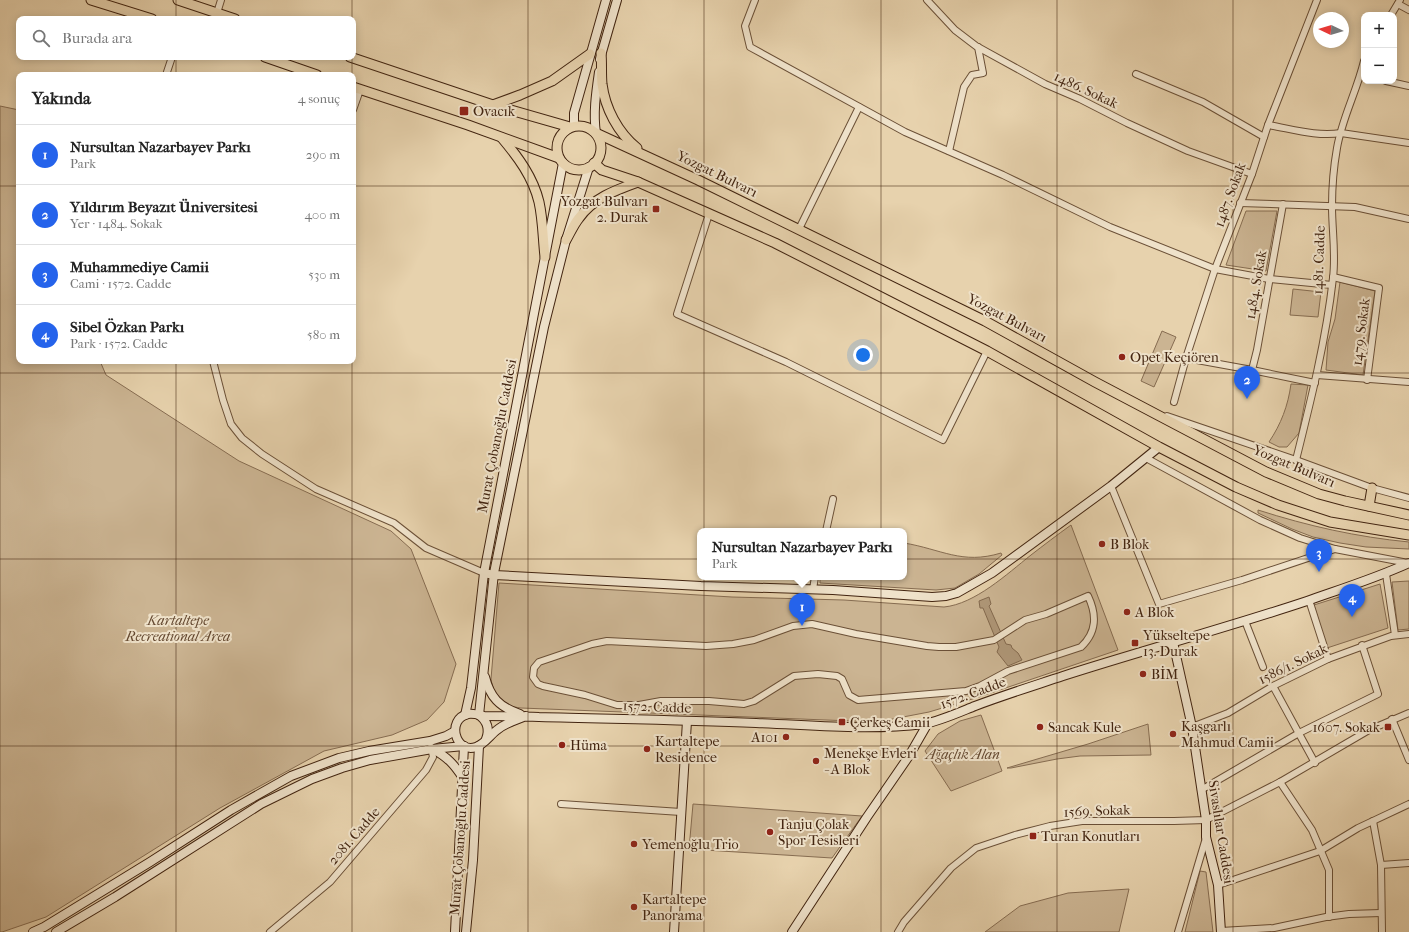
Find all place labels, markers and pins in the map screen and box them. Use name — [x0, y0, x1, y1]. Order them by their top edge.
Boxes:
place label: Ovacık — [473, 103, 516, 120]
marker: Ovacık — [458, 105, 470, 117]
place label: Yozgat Bulvarı 2. Durak — [559, 193, 649, 226]
marker: Yozgat Bulvarı 2. Durak — [651, 204, 661, 214]
place label: Opet Keçiören — [1130, 349, 1219, 366]
marker: Opet Keçiören — [1117, 352, 1127, 362]
pin: 2 — [1234, 366, 1260, 399]
place label: B Blok — [1110, 536, 1150, 553]
marker: B Blok — [1097, 539, 1107, 549]
pin: 3 — [1306, 539, 1332, 572]
pin: 4 — [1339, 584, 1365, 617]
pin: 1 — [789, 593, 815, 626]
place label: A Blok — [1134, 604, 1175, 621]
marker: A Blok — [1122, 607, 1132, 617]
place label: Yükseltepe 13. Durak — [1142, 627, 1210, 660]
marker: Yükseltepe 13. Durak — [1130, 638, 1140, 648]
place label: BİM — [1151, 666, 1179, 683]
marker: BİM — [1138, 669, 1148, 679]
place label: Çerkeş Camii — [850, 714, 930, 731]
marker: Çerkeş Camii — [837, 717, 847, 727]
place label: Kaşgarlı Mahmud Camii — [1181, 718, 1274, 751]
place label: Sancak Kule — [1048, 719, 1121, 736]
place label: 1607. Sokak — [1312, 719, 1381, 736]
marker: Sancak Kule — [1035, 722, 1045, 732]
marker: 1607. Sokak — [1383, 722, 1393, 732]
place label: A101 — [750, 729, 778, 746]
marker: Kaşgarlı Mahmud Camii — [1168, 729, 1178, 739]
marker: A101 — [781, 732, 791, 742]
place label: Kartaltepe Residence — [655, 733, 720, 766]
place label: Hüma — [570, 737, 607, 754]
marker: Hüma — [557, 740, 567, 750]
marker: Kartaltepe Residence — [642, 744, 652, 754]
place label: Menekşe Evleri - A Blok — [824, 745, 917, 778]
marker: Menekşe Evleri - A Blok — [811, 756, 821, 766]
place label: Tanju Çolak Spor Tesisleri — [778, 816, 859, 849]
marker: Tanju Çolak Spor Tesisleri — [765, 827, 775, 837]
place label: Turan Konutları — [1041, 828, 1140, 845]
marker: Turan Konutları — [1028, 831, 1038, 841]
place label: Yemenoğlu Trio — [641, 836, 739, 853]
marker: Yemenoğlu Trio — [629, 839, 639, 849]
place label: Kartaltepe Panorama — [642, 891, 707, 924]
marker: Kartaltepe Panorama — [629, 902, 639, 912]

